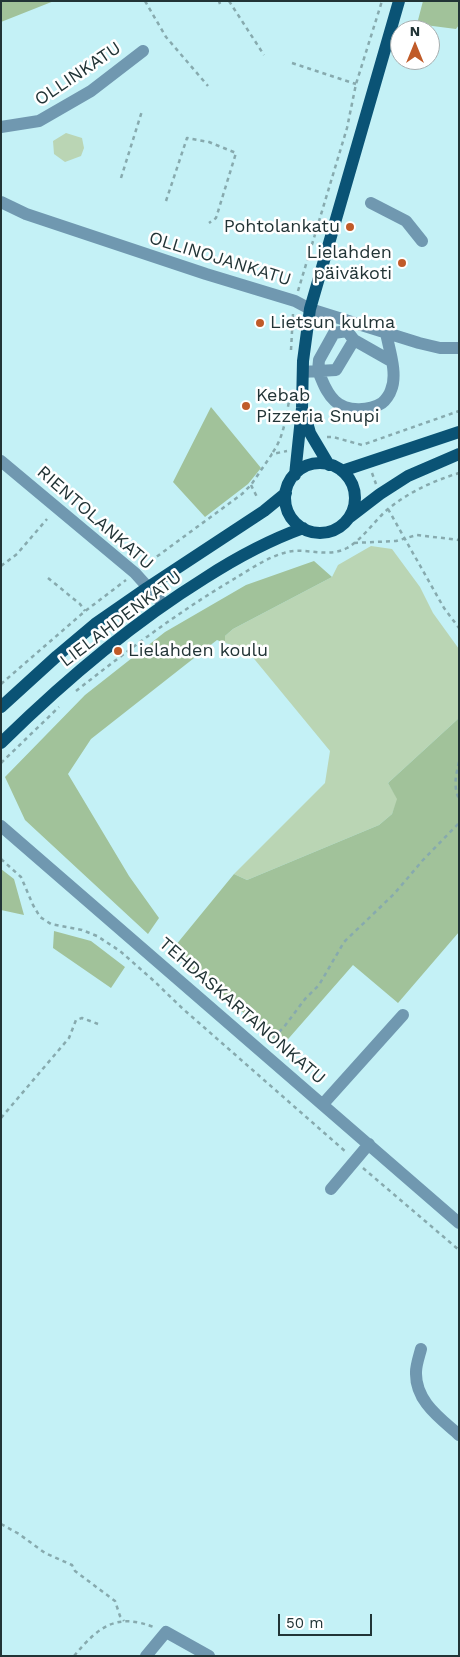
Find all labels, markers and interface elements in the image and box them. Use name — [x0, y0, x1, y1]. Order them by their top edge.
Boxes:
north arrow — [390, 20, 440, 70]
text: N — [410, 23, 420, 39]
street label: OLLINKATU — [31, 37, 125, 111]
place label: Pohtolankatu — [224, 216, 340, 238]
marker: Pohtolankatu — [344, 221, 356, 233]
street label: OLLINOJANKATU — [146, 227, 294, 291]
place label: Lielahden päiväkoti — [306, 242, 392, 284]
marker: Lielahden päiväkoti — [396, 257, 408, 269]
place label: Lietsun kulma — [270, 312, 395, 334]
marker: Lietsun kulma — [254, 317, 266, 329]
place label: Kebab Pizzeria Snupi — [256, 385, 379, 428]
marker: Kebab Pizzeria Snupi — [240, 400, 252, 412]
street label: RIENTOLANKATU — [32, 461, 158, 575]
street label: LIELAHDENKATU — [56, 566, 186, 672]
place label: Lielahden koulu — [128, 640, 268, 662]
marker: Lielahden koulu — [112, 645, 124, 657]
street label: TEHDASKARTANONKATU — [154, 933, 330, 1089]
scale bar — [280, 1604, 374, 1636]
text: 50 m — [286, 1614, 323, 1632]

